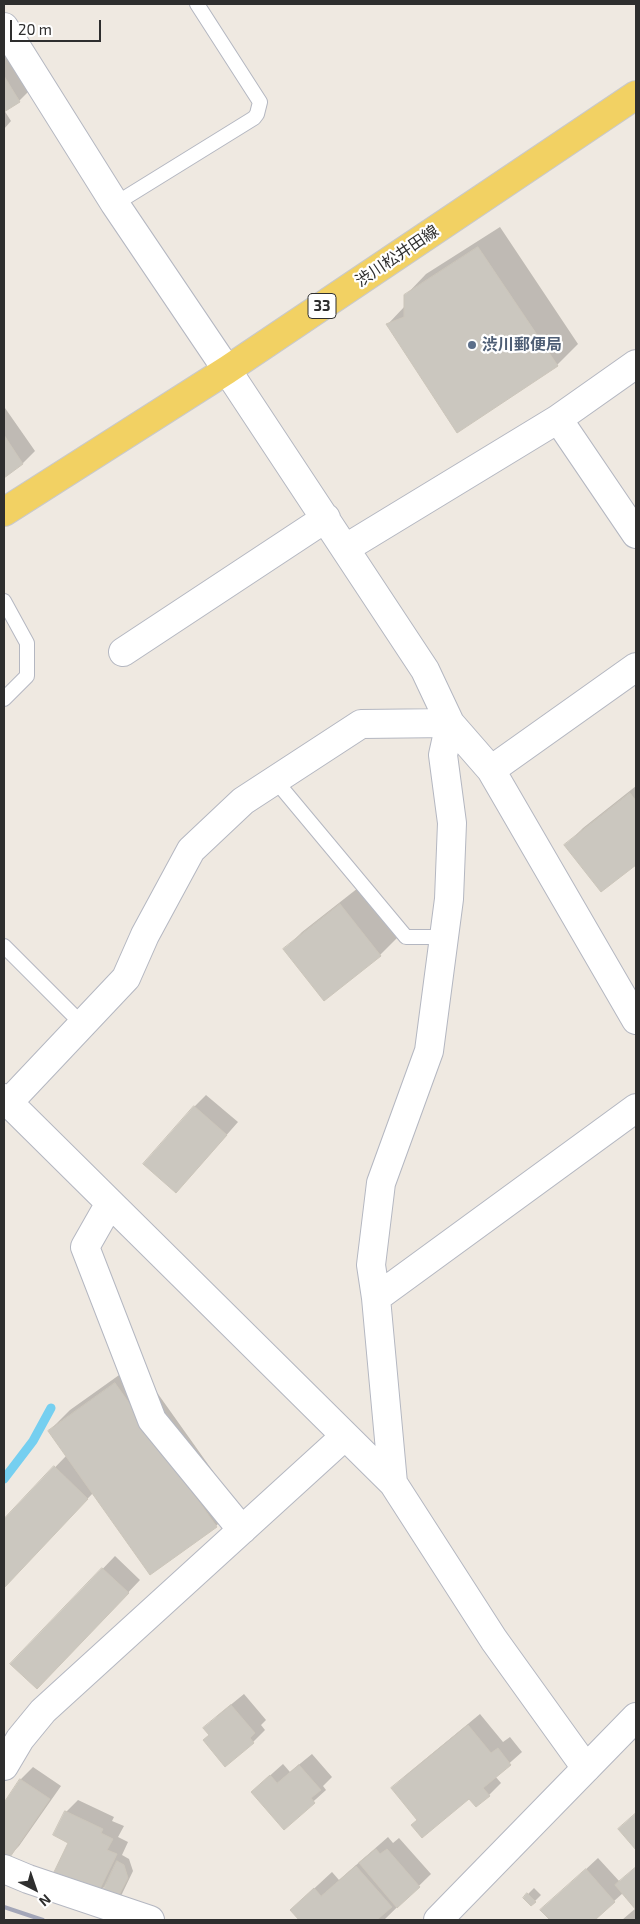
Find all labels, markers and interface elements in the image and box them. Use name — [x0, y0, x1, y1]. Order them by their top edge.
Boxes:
scale bar — [12, 10, 104, 42]
text: 20 m — [18, 20, 52, 38]
street label: 渋川松井田線 — [352, 221, 442, 291]
road number: 33 — [308, 294, 336, 318]
place label: 渋川郵便局 — [482, 335, 562, 355]
marker: 渋川郵便局 — [466, 339, 478, 351]
north arrow — [10, 1864, 60, 1914]
text: N — [36, 1891, 55, 1910]

